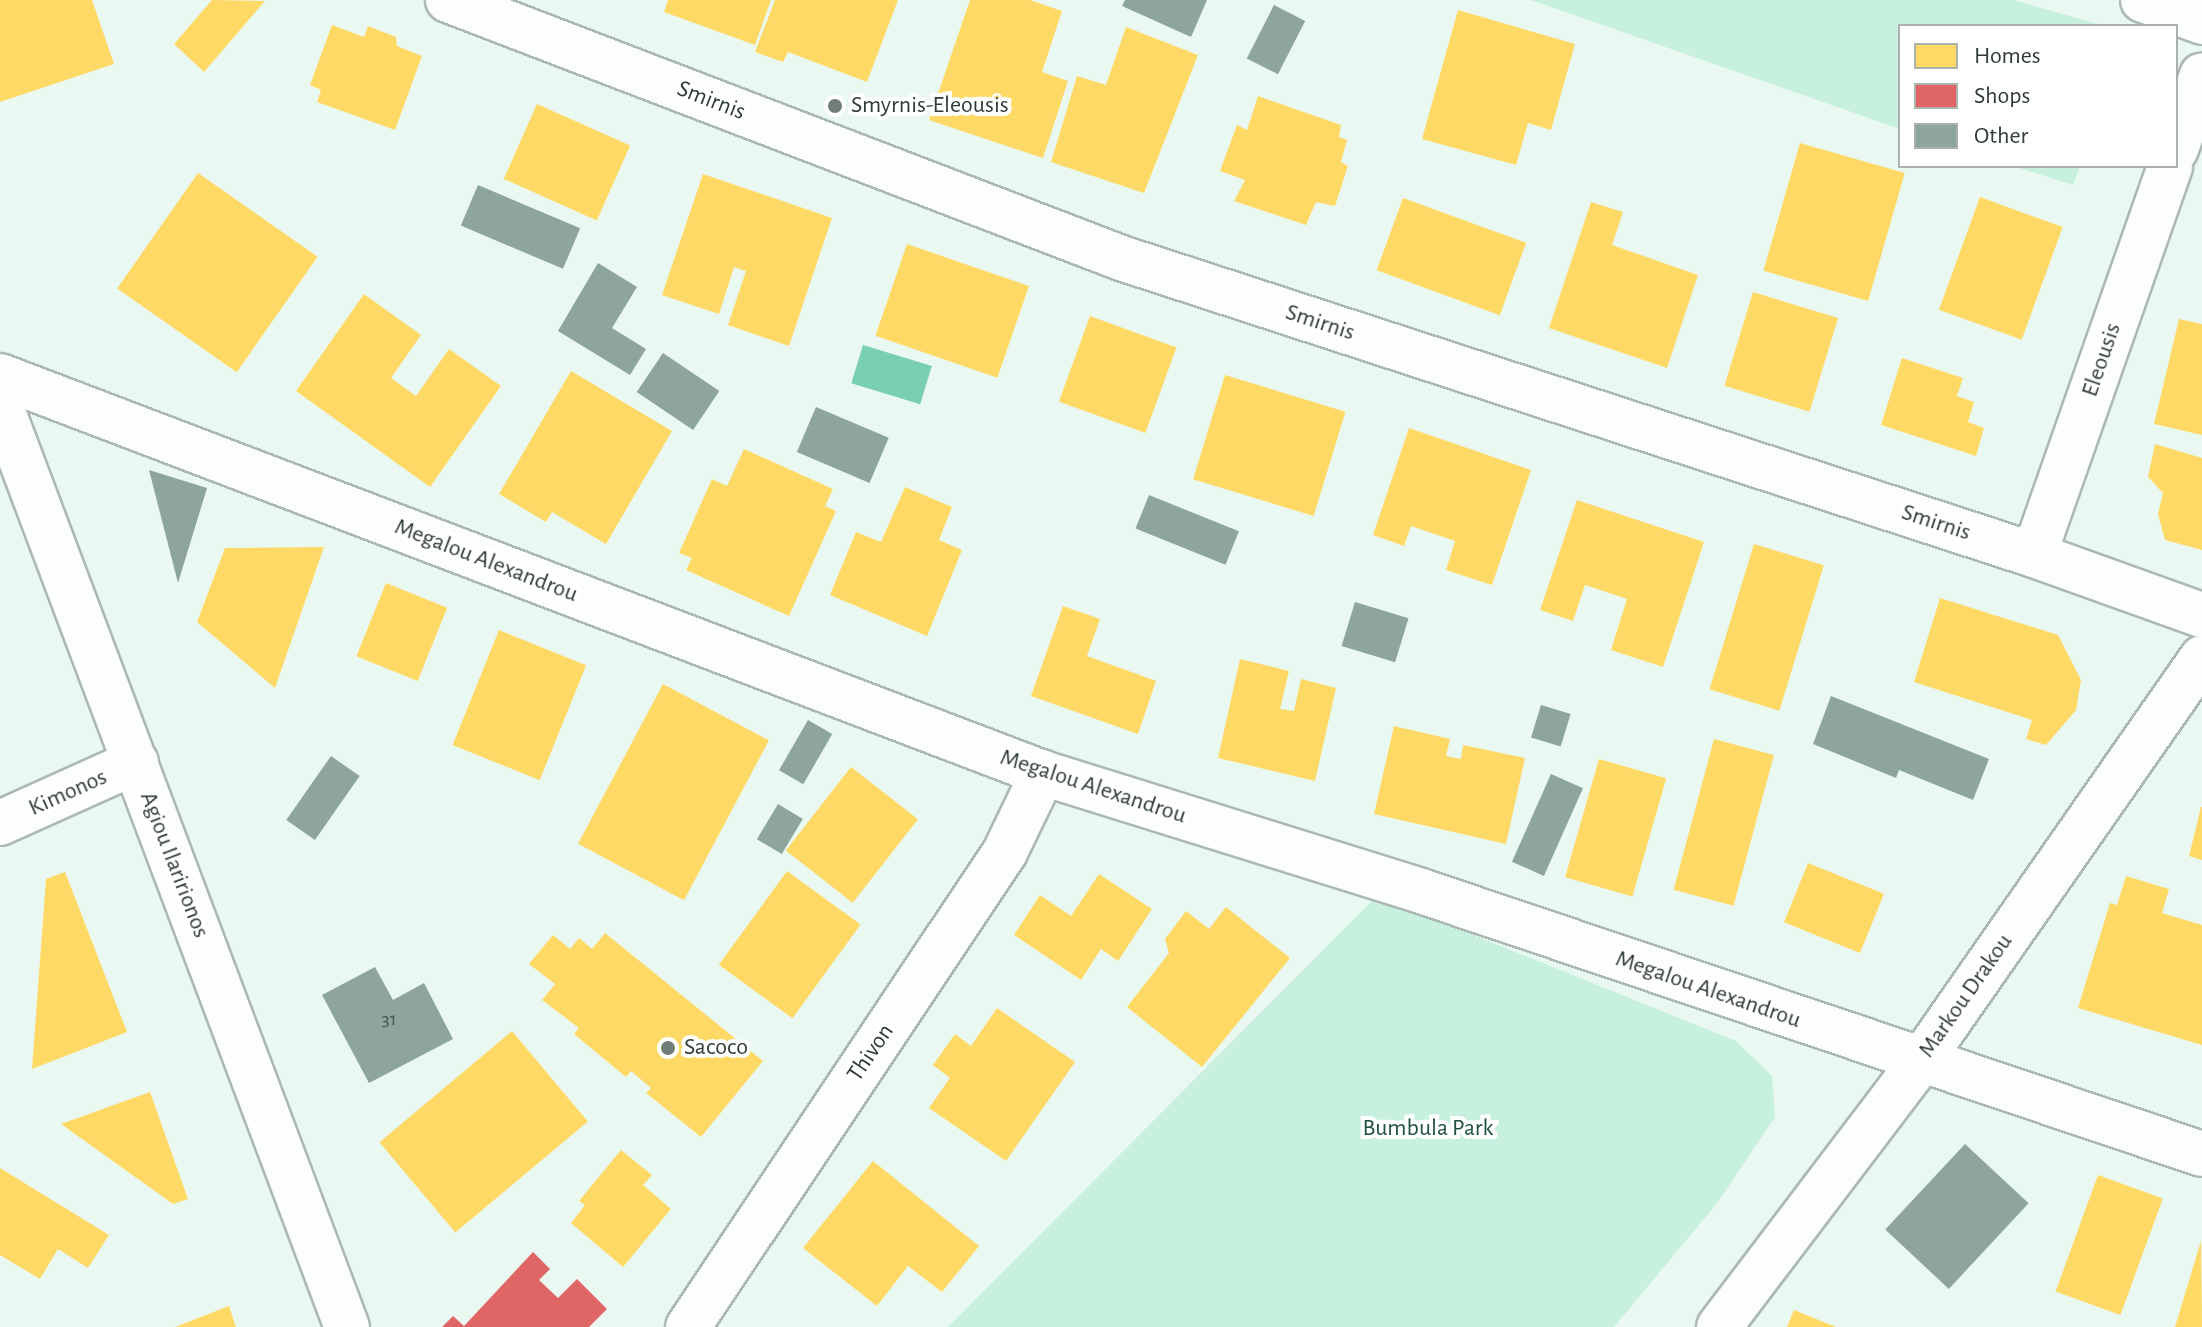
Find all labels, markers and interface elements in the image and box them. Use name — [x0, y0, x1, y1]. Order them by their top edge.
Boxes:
legend — [1898, 24, 2178, 168]
text: Homes — [1974, 44, 2041, 68]
street label: Smirnis — [673, 75, 749, 127]
text: Shops — [1974, 84, 2030, 108]
place label: Smyrnis-Eleousis — [851, 92, 1009, 120]
marker: Smyrnis-Eleousis — [826, 97, 844, 115]
text: Other — [1974, 124, 2028, 148]
street label: Smirnis — [1282, 298, 1358, 348]
street label: Eleousis — [2076, 319, 2128, 401]
street label: Smirnis — [1898, 498, 1974, 548]
street label: Megalou Alexandrou — [390, 513, 582, 609]
street label: Megalou Alexandrou — [996, 743, 1190, 831]
street label: Kimonos — [24, 763, 112, 823]
street label: Agiou Ilaririonos — [133, 788, 215, 942]
street label: Markou Drakou — [1913, 929, 2019, 1063]
street label: Megalou Alexandrou — [1612, 945, 1804, 1035]
house number: 31 — [381, 1007, 397, 1031]
street label: Thivon — [841, 1019, 901, 1087]
place label: Sacoco — [684, 1034, 748, 1062]
marker: Sacoco — [659, 1039, 677, 1057]
park label: Bumbula Park — [1362, 1115, 1494, 1143]

